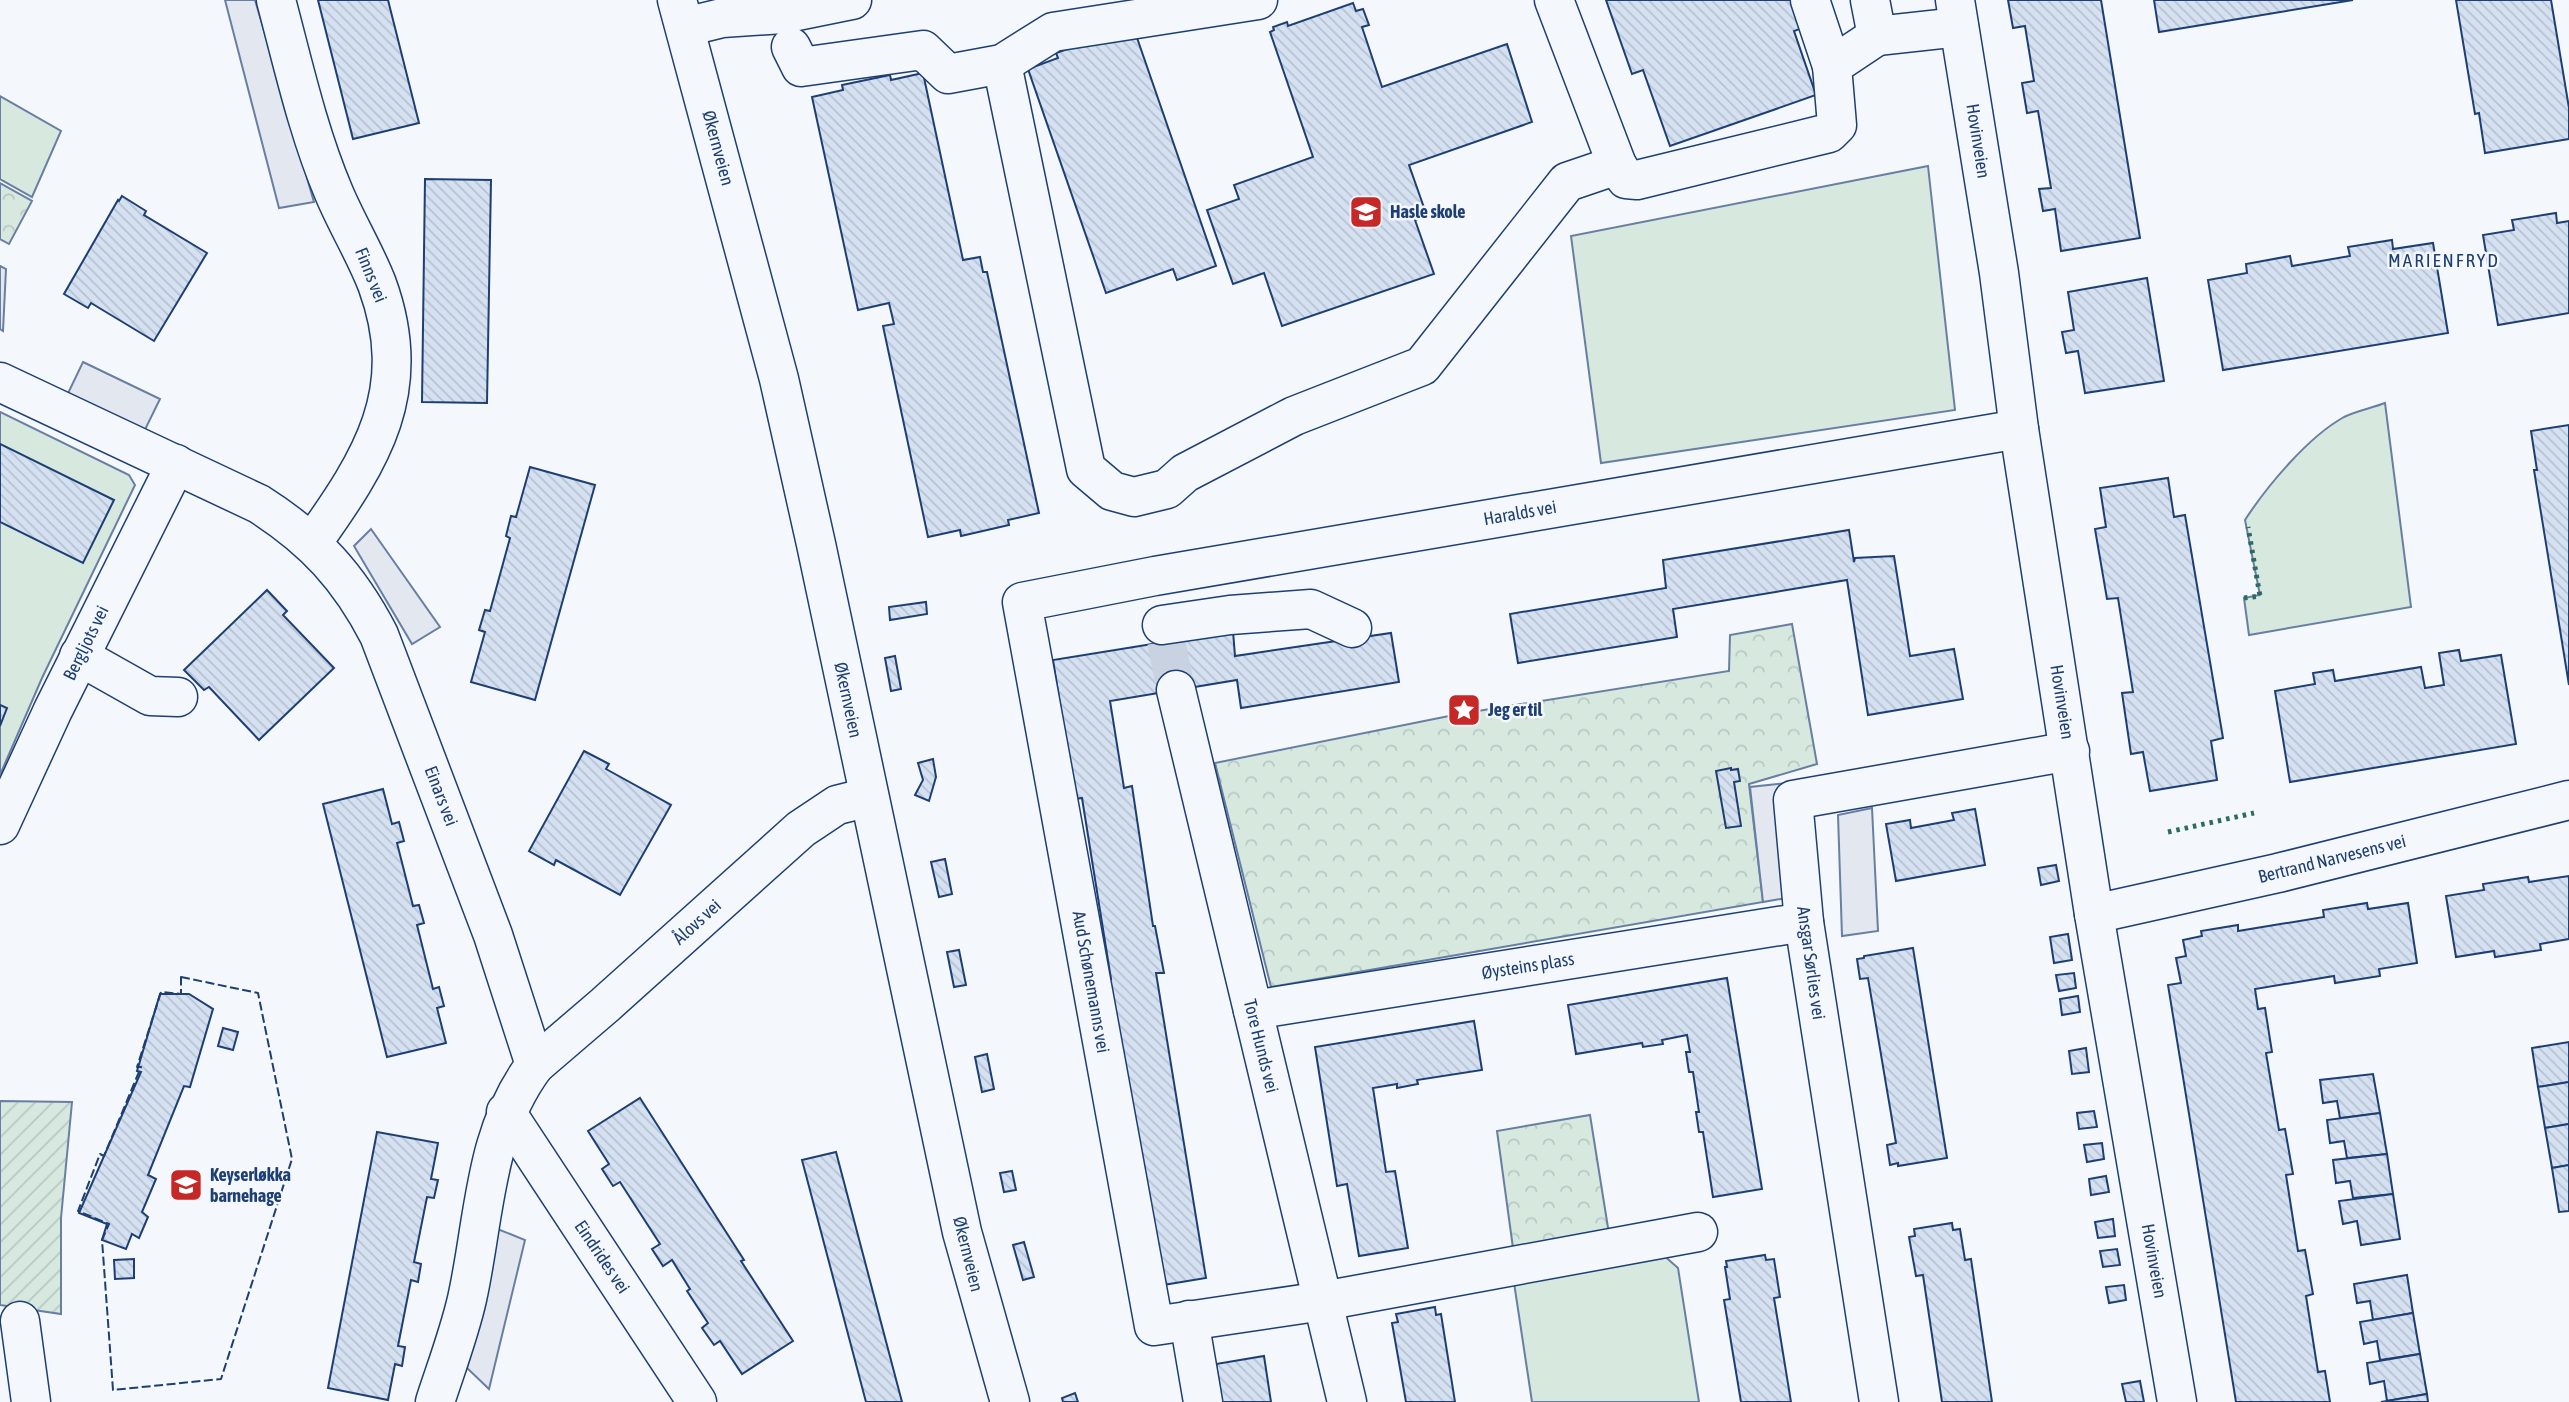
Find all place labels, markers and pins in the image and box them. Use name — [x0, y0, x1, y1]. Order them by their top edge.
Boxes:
school or university icon: Hasle skole — [1347, 193, 1385, 231]
place label: Hasle skole — [1390, 201, 1466, 222]
place icon: Jeg er til — [1445, 691, 1483, 729]
place label: Jeg er til — [1487, 699, 1542, 720]
place label: Keyserløkka barnehage — [210, 1164, 291, 1206]
school or university icon: Keyserløkka barnehage — [167, 1166, 205, 1204]

